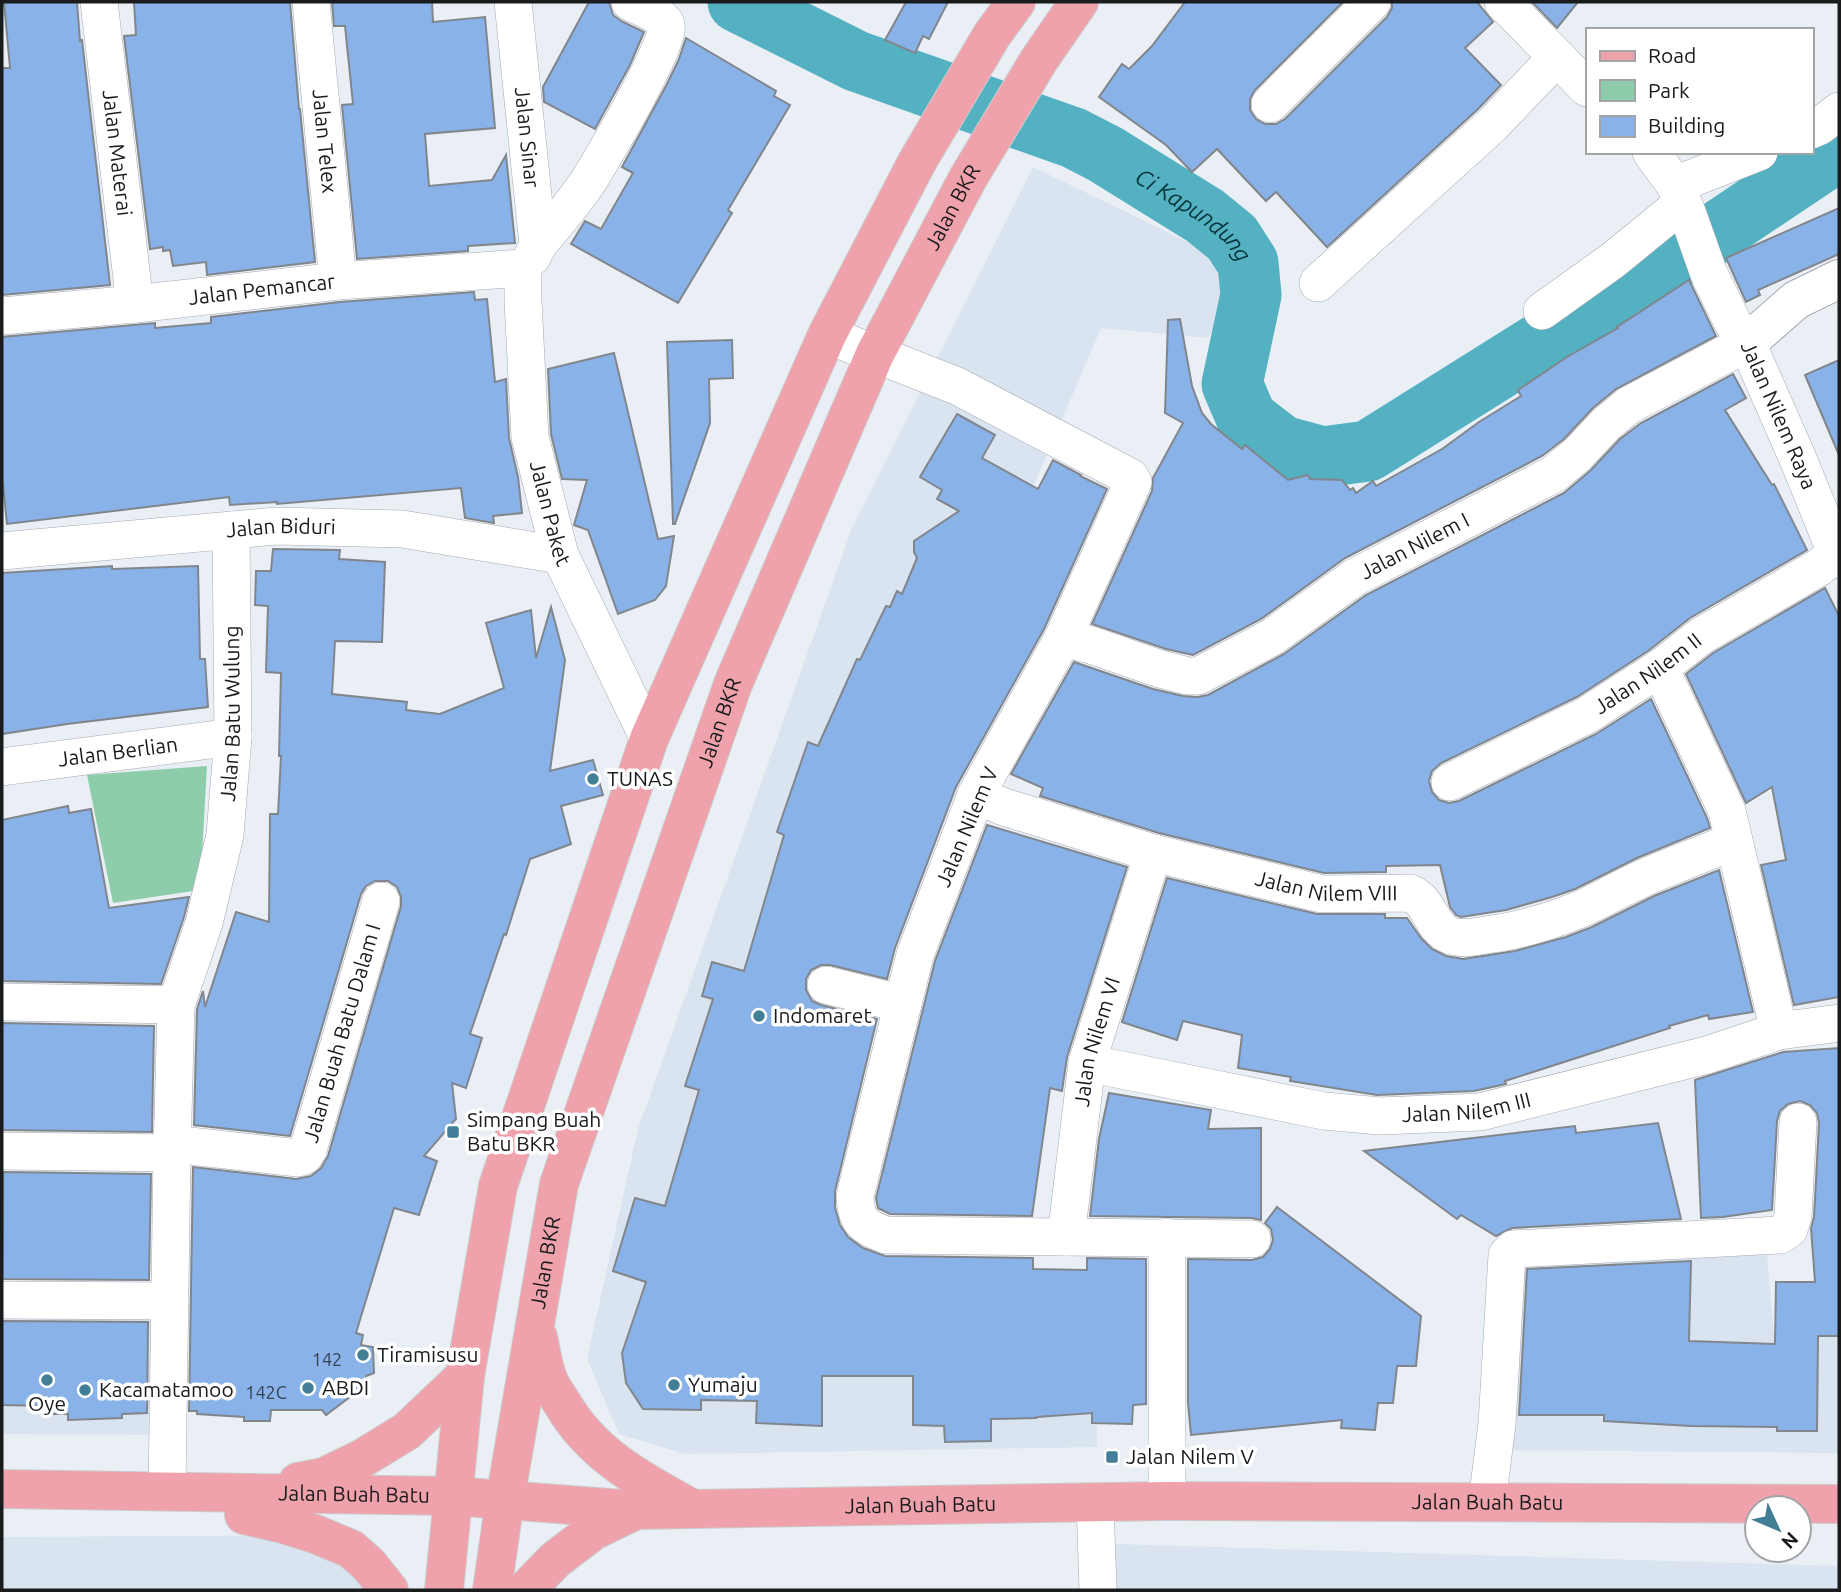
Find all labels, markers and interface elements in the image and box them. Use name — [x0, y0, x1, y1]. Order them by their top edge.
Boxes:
legend — [1586, 28, 1813, 154]
text: Road — [1648, 43, 1696, 67]
text: Park — [1648, 78, 1690, 102]
street label: Jalan Sinar — [511, 86, 545, 189]
street label: Jalan Materai — [99, 88, 137, 217]
street label: Jalan Telex — [309, 88, 342, 195]
text: Building — [1648, 113, 1725, 137]
street label: Jalan BKR — [919, 160, 984, 254]
water label: Ci Kapundung — [1131, 163, 1257, 266]
street label: Jalan Pemancar — [187, 268, 336, 309]
street label: Jalan Nilem Raya — [1737, 337, 1822, 493]
street label: Jalan Paket — [526, 458, 576, 570]
street label: Jalan Nilem I — [1355, 507, 1473, 583]
street label: Jalan Biduri — [225, 513, 336, 542]
street label: Jalan Batu Wulung — [215, 625, 244, 802]
street label: Jalan Nilem II — [1589, 627, 1706, 718]
street label: Jalan BKR — [692, 674, 745, 770]
street label: Jalan Berlian — [57, 731, 179, 771]
street label: Jalan Nilem V — [930, 763, 1002, 890]
place label: TUNAS — [607, 766, 673, 790]
marker: TUNAS — [585, 771, 601, 787]
street label: Jalan Nilem VIII — [1253, 865, 1398, 905]
street label: Jalan Buah Batu Dalam I — [298, 921, 385, 1145]
street label: Jalan Nilem VI — [1069, 974, 1124, 1108]
place label: Indomaret — [773, 1003, 872, 1027]
marker: Indomaret — [751, 1008, 767, 1024]
street label: Jalan Nilem III — [1401, 1087, 1533, 1126]
place label: Simpang Buah Batu BKR — [467, 1107, 601, 1155]
marker: Simpang Buah Batu BKR — [445, 1124, 461, 1140]
street label: Jalan BKR — [525, 1214, 564, 1310]
place label: Tiramisusu — [377, 1342, 478, 1366]
marker: Tiramisusu — [355, 1347, 371, 1363]
house number: 142 — [312, 1349, 342, 1369]
marker: Oye — [39, 1372, 55, 1388]
place label: Yumaju — [688, 1372, 758, 1396]
place label: ABDI — [322, 1375, 369, 1399]
place label: Kacamatamoo — [99, 1377, 234, 1401]
marker: Yumaju — [666, 1377, 682, 1393]
marker: ABDI — [300, 1380, 316, 1396]
marker: Kacamatamoo — [77, 1382, 93, 1398]
house number: 142C — [245, 1382, 287, 1402]
place label: Oye — [28, 1391, 66, 1415]
place label: Jalan Nilem V — [1126, 1444, 1254, 1468]
marker: Jalan Nilem V — [1104, 1449, 1120, 1465]
street label: Jalan Buah Batu — [278, 1480, 430, 1507]
street label: Jalan Buah Batu — [1411, 1489, 1563, 1514]
street label: Jalan Buah Batu — [844, 1491, 996, 1517]
north arrow — [1743, 1494, 1813, 1564]
text: N — [1777, 1528, 1803, 1554]

